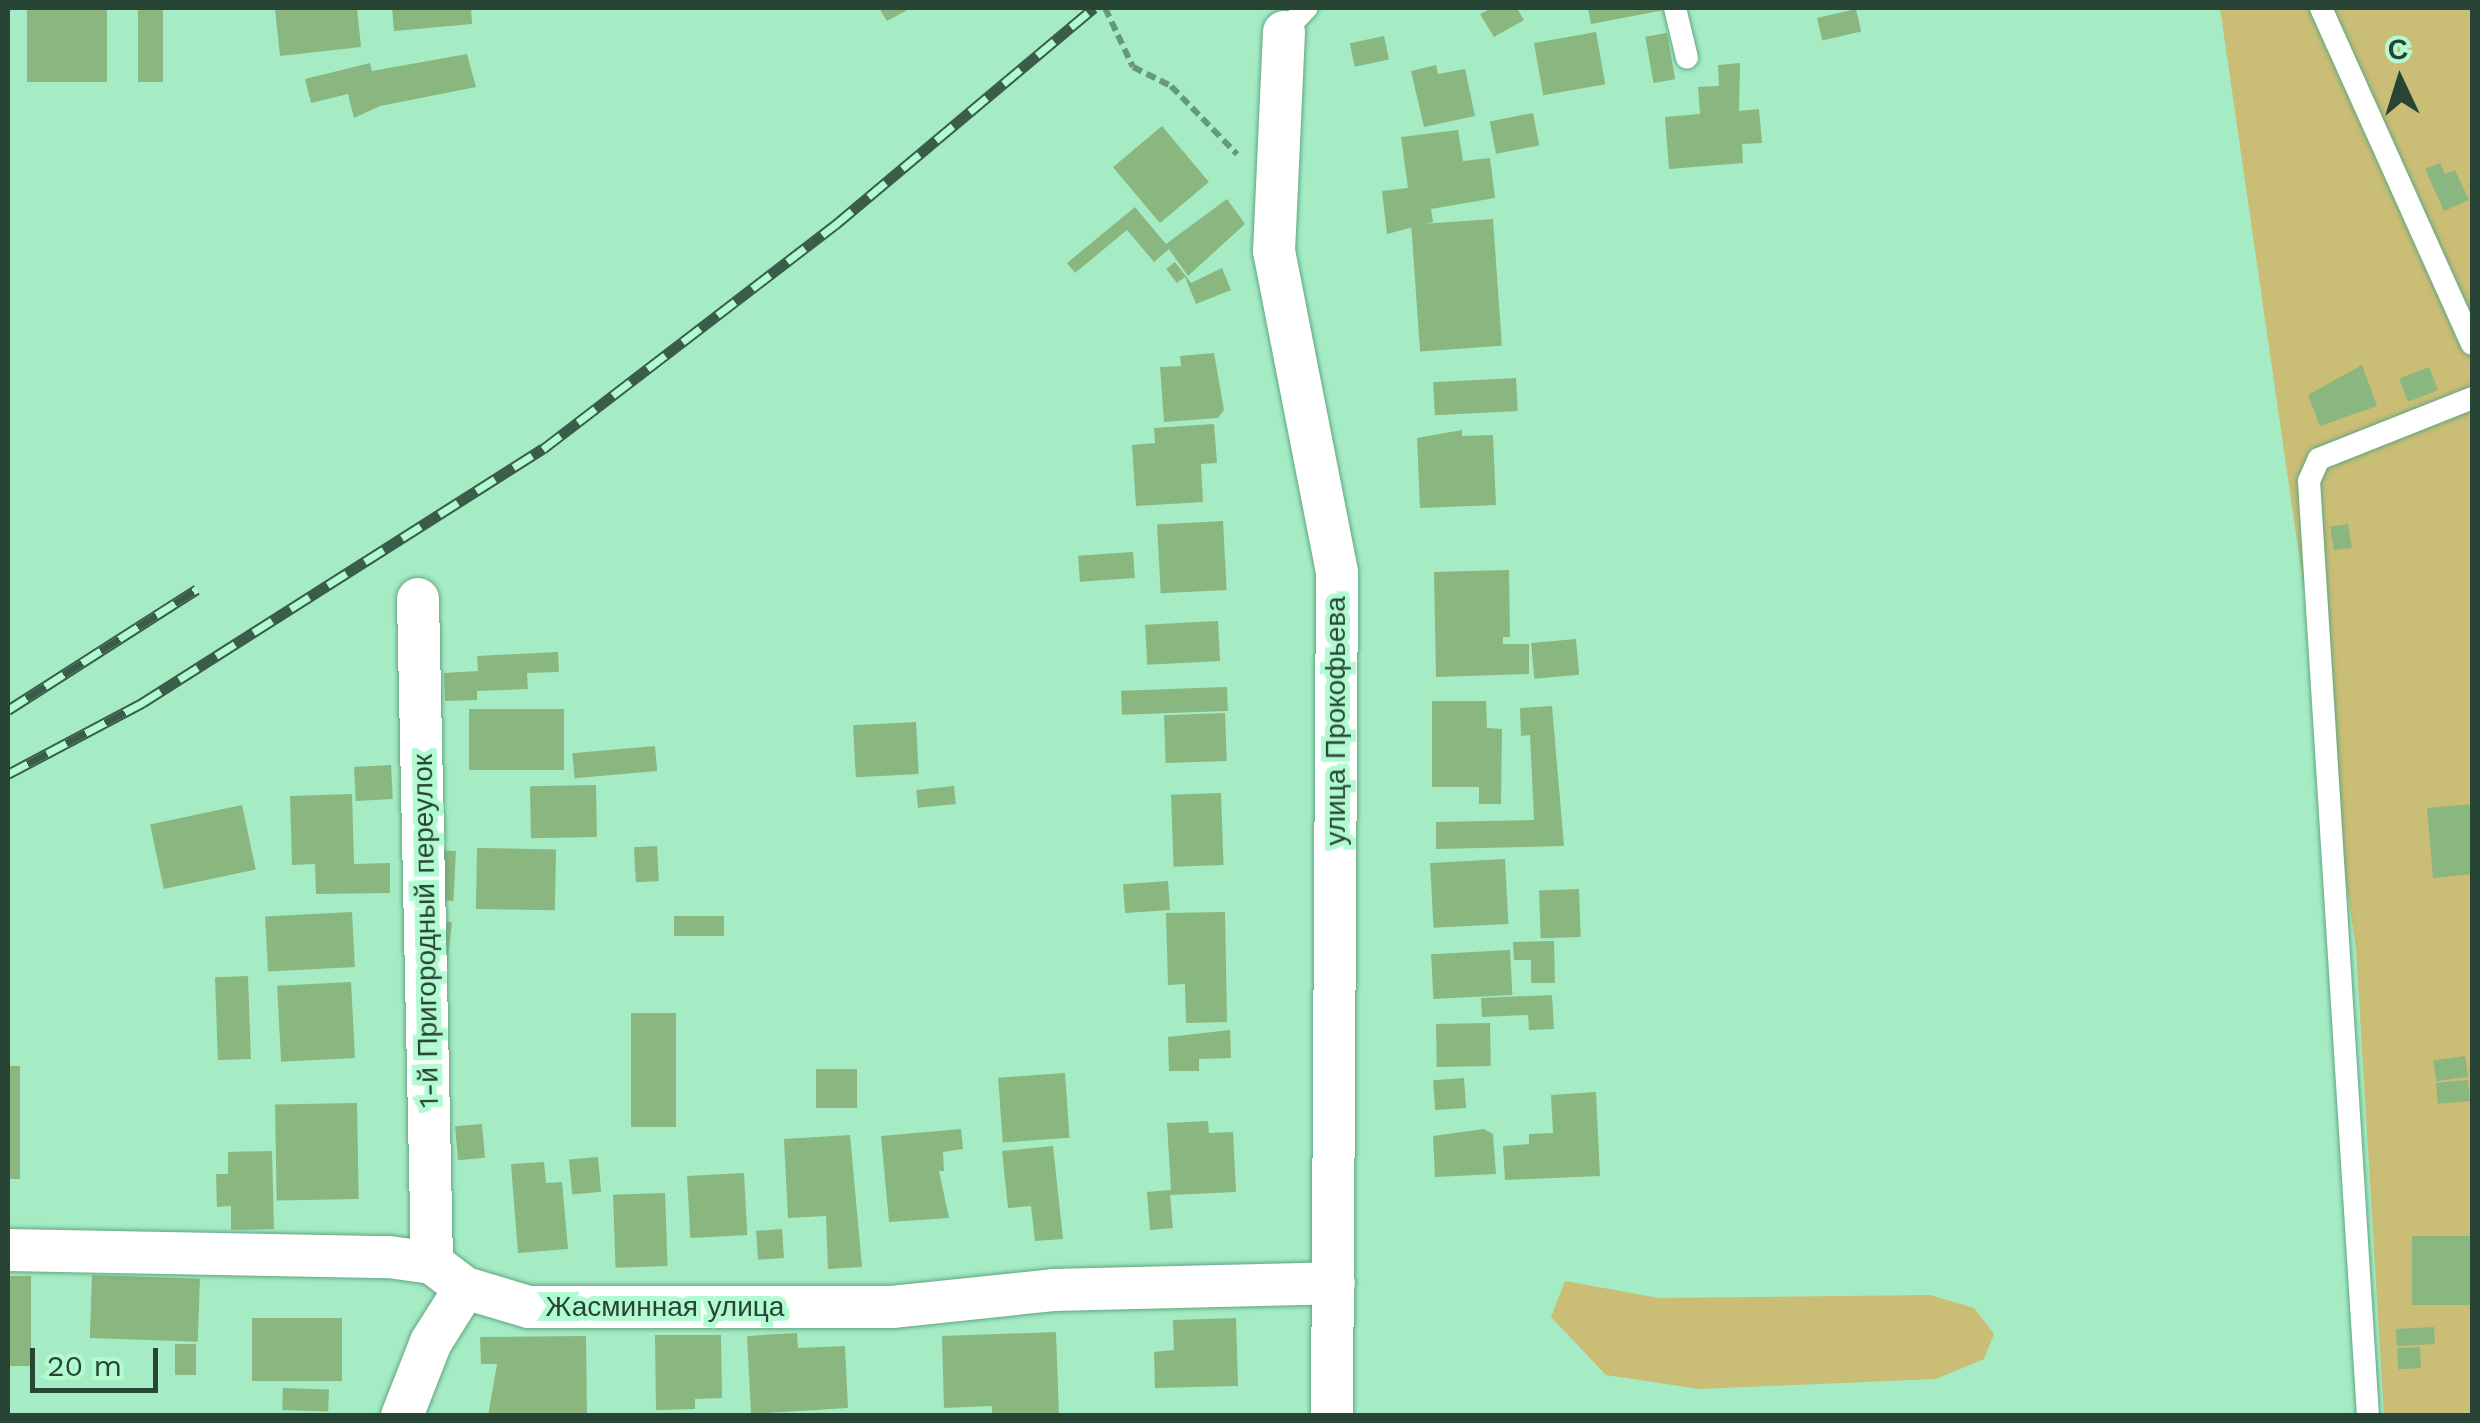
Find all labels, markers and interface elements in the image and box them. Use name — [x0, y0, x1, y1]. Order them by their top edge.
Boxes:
north arrow — [2350, 30, 2450, 130]
text: С — [2387, 32, 2409, 67]
street label: улица Прокофьева — [1319, 596, 1353, 846]
street label: 1-й Пригородный переулок — [406, 754, 446, 1108]
street label: Жасминная улица — [546, 1290, 784, 1324]
scale bar — [35, 1328, 162, 1390]
text: 20 m — [47, 1348, 122, 1383]

